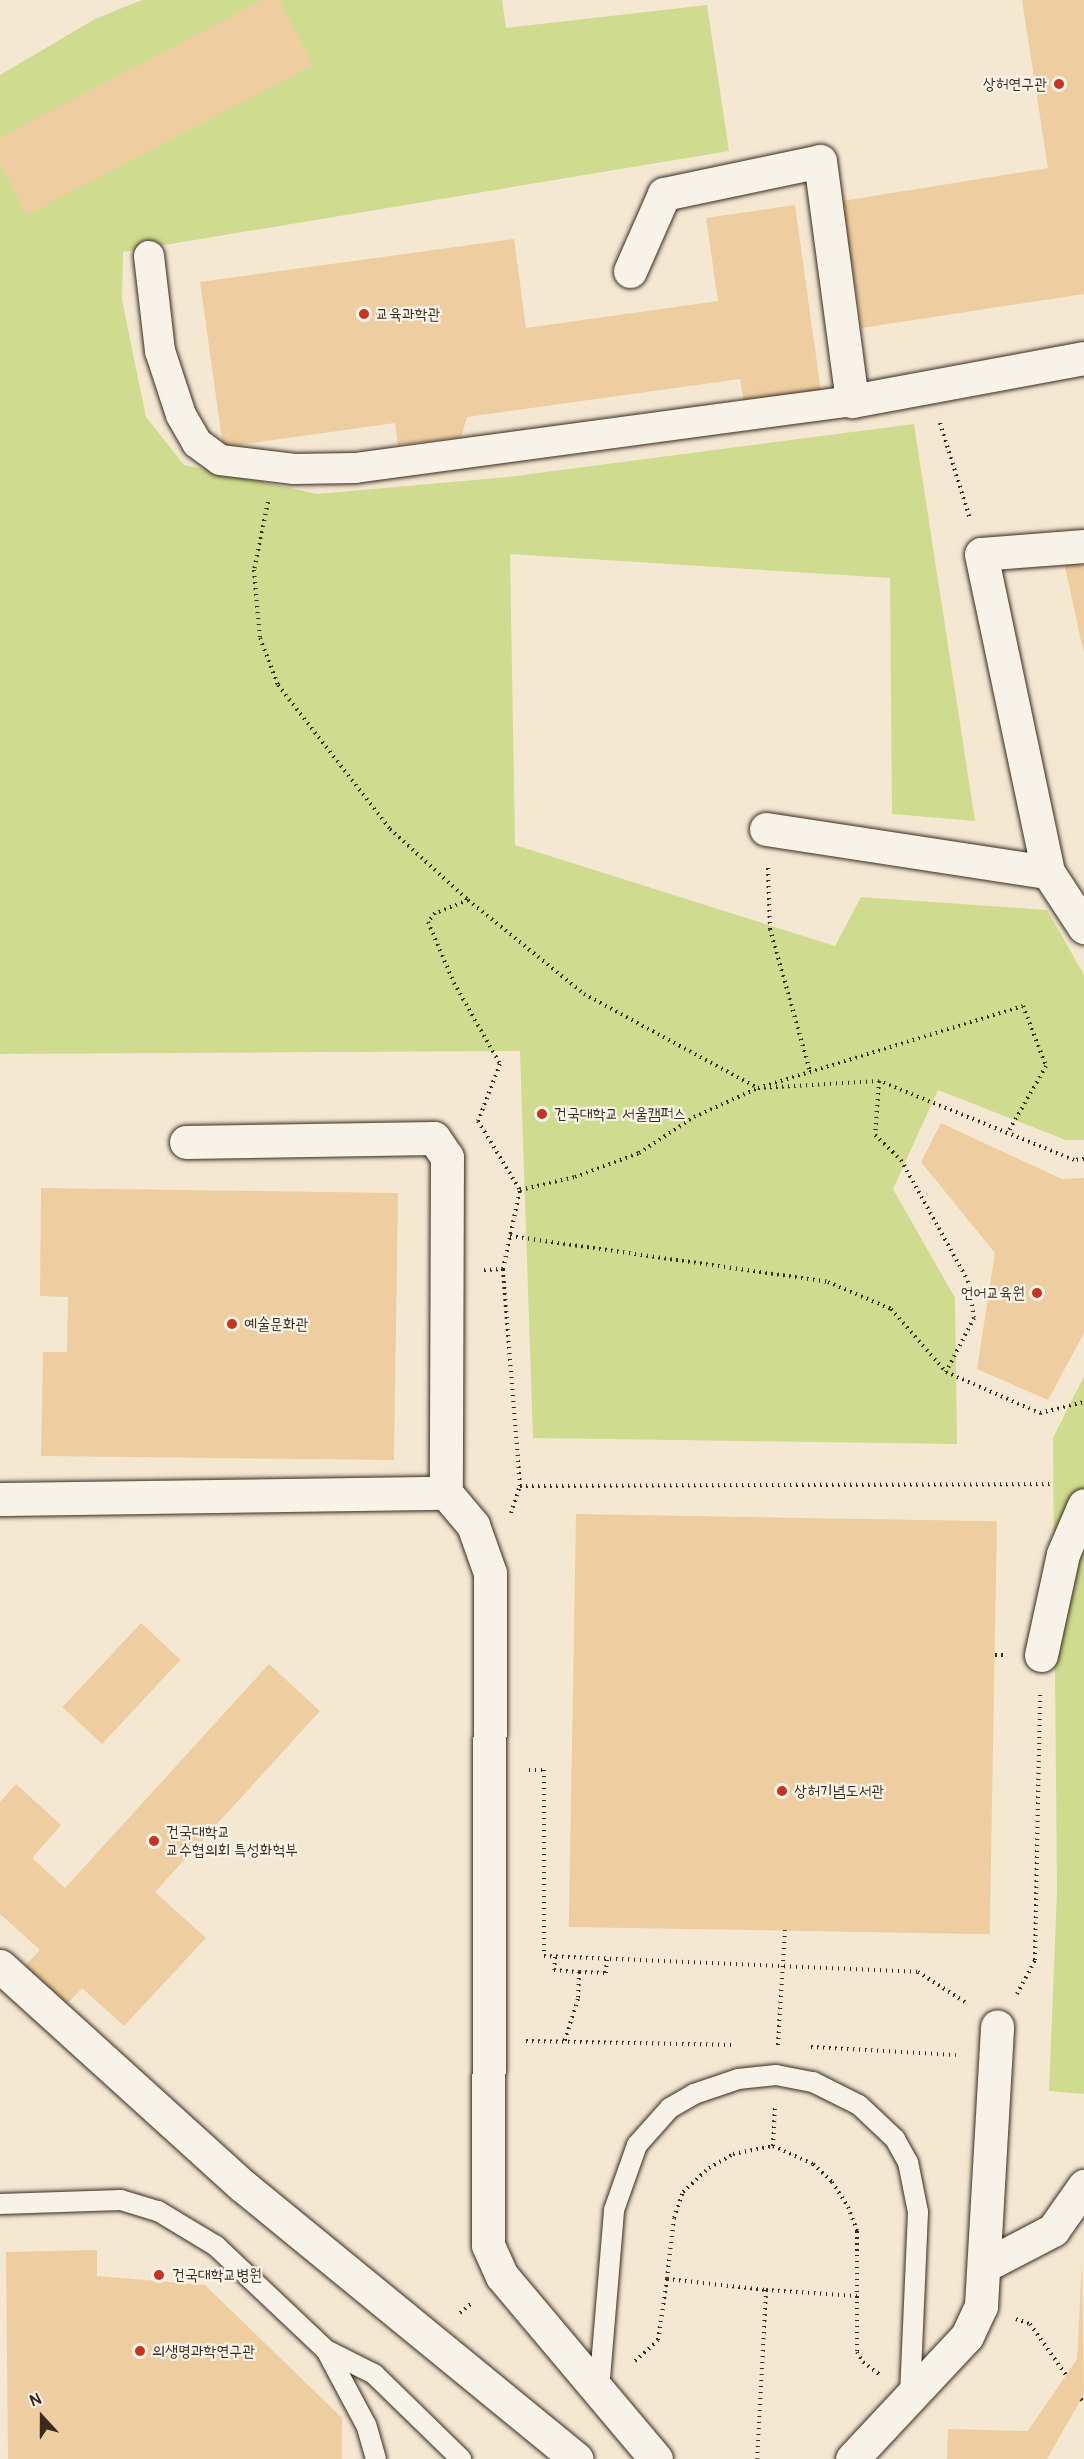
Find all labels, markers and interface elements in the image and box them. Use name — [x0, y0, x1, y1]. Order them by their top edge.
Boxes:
place label: 상허연구관 — [983, 74, 1047, 94]
marker: 상허연구관 — [1052, 77, 1066, 91]
place label: 교육과학관 — [376, 304, 440, 324]
marker: 교육과학관 — [357, 307, 371, 321]
place label: 건국대학교 서울캠퍼스 — [554, 1104, 686, 1124]
marker: 건국대학교 서울캠퍼스 — [535, 1107, 549, 1121]
place label: 언어교육원 — [961, 1283, 1025, 1303]
marker: 언어교육원 — [1030, 1286, 1044, 1300]
place label: 예술문화관 — [244, 1314, 308, 1334]
marker: 예술문화관 — [225, 1317, 239, 1331]
place label: 상허기념도서관 — [794, 1781, 884, 1801]
marker: 상허기념도서관 — [775, 1784, 789, 1798]
place label: 건국대학교 교수협의회 특성화헉부 — [166, 1822, 298, 1860]
marker: 건국대학교 교수협의회 특성화헉부 — [147, 1834, 161, 1848]
place label: 건국대학교병원 — [172, 2265, 262, 2285]
marker: 건국대학교병원 — [150, 2266, 168, 2284]
place label: 의생명과학연구관 — [152, 2341, 255, 2361]
marker: 의생명과학연구관 — [133, 2344, 147, 2358]
north arrow — [12, 2387, 72, 2447]
text: N — [27, 2389, 44, 2411]

